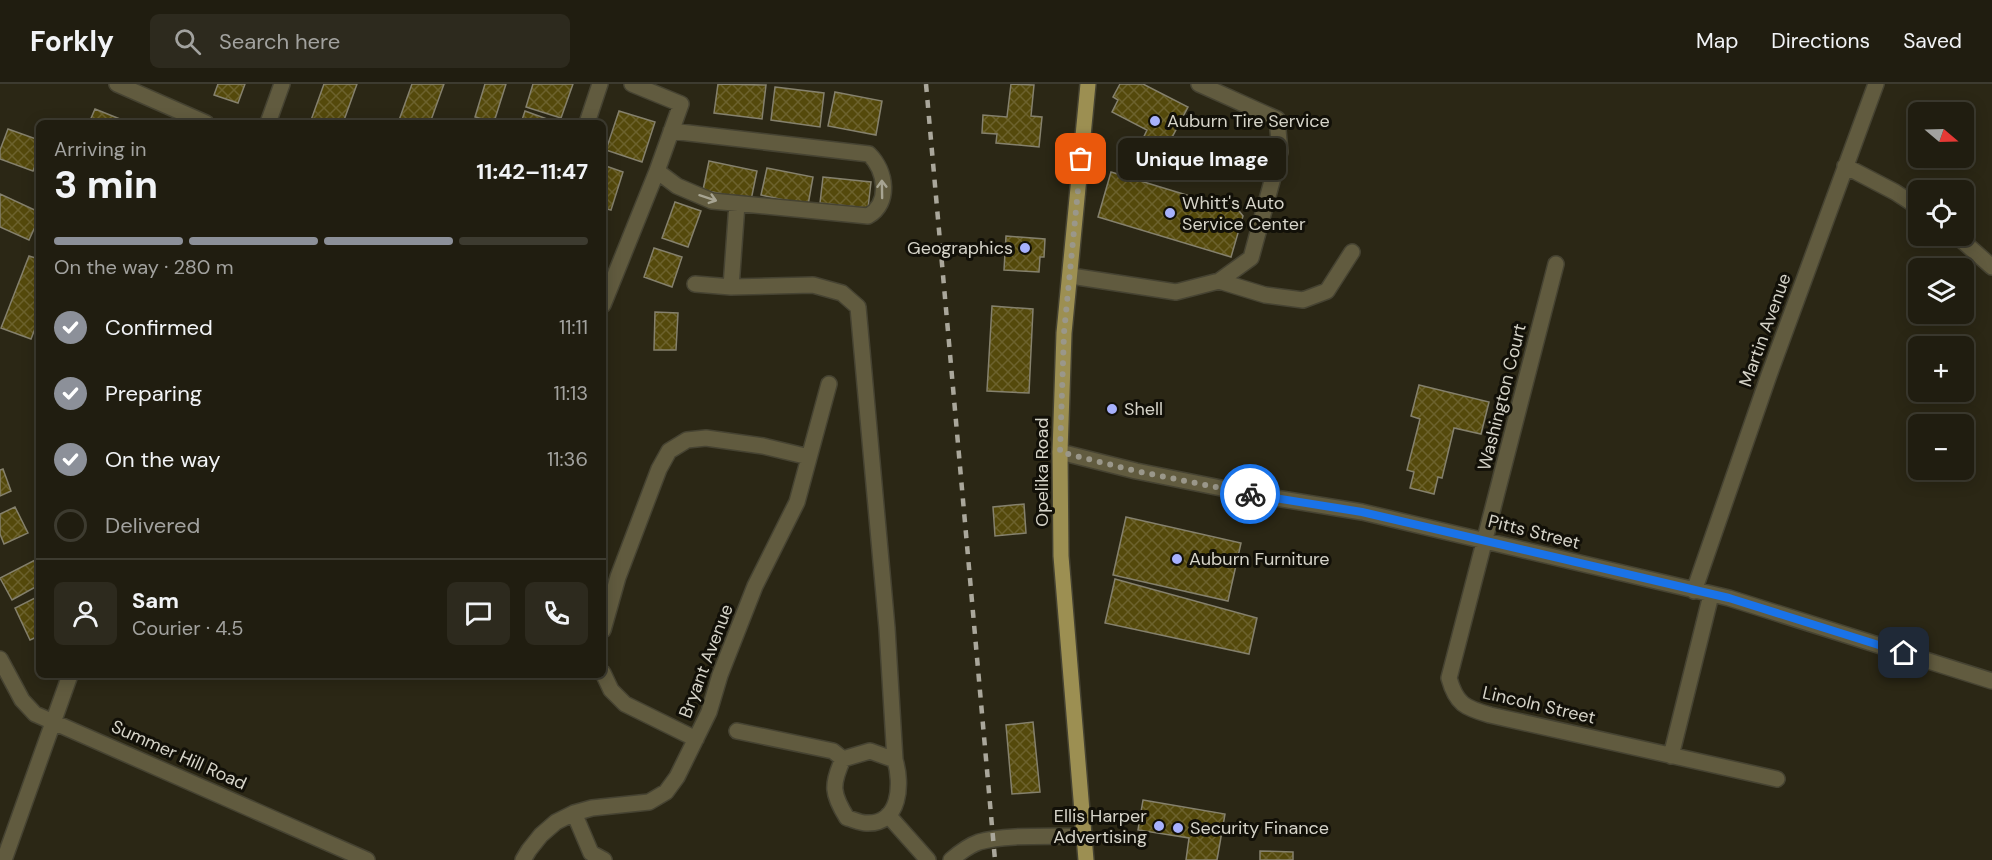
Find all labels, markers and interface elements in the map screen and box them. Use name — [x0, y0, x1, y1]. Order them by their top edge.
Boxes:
search box — [150, 14, 570, 68]
text: Forkly — [30, 23, 114, 60]
icon: search — [171, 25, 204, 58]
text: Search here — [219, 27, 340, 56]
text: Map — [1696, 27, 1738, 55]
text: Directions — [1771, 27, 1870, 55]
text: Saved — [1903, 27, 1962, 55]
north arrow — [1908, 102, 1974, 168]
map controls — [1908, 102, 1974, 480]
place label: Auburn Tire Service — [1167, 109, 1330, 133]
marker: Auburn Tire Service — [1148, 114, 1162, 128]
pin — [1055, 133, 1106, 184]
text: Arriving in — [54, 136, 146, 162]
callout: Unique Image — [1117, 138, 1285, 180]
icon: bag — [1064, 142, 1097, 175]
text: Unique Image — [1135, 146, 1269, 172]
text: 11:42–11:47 — [476, 157, 588, 186]
text: 3 min — [54, 159, 158, 210]
one-way arrow — [876, 179, 888, 199]
button: locate — [1908, 180, 1974, 246]
place label: Whitt's Auto Service Center — [1182, 191, 1306, 236]
one-way arrow — [698, 193, 717, 204]
marker: Whitt's Auto Service Center — [1163, 206, 1177, 220]
place label: Geographics — [907, 236, 1013, 260]
marker: Geographics — [1018, 241, 1032, 255]
text: On the way · 280 m — [54, 254, 234, 280]
button: layers — [1908, 258, 1974, 324]
street label: Martin Avenue — [1733, 270, 1797, 390]
icon: check — [54, 311, 87, 344]
text: Confirmed — [105, 313, 213, 342]
text: 11:11 — [559, 314, 588, 340]
street label: Washington Court — [1472, 321, 1532, 473]
button: + — [1908, 336, 1974, 402]
icon: check — [54, 377, 87, 410]
text: Preparing — [105, 379, 202, 408]
text: 11:13 — [553, 380, 588, 406]
place label: Shell — [1124, 397, 1163, 421]
marker: Shell — [1105, 402, 1119, 416]
button: − — [1908, 414, 1974, 480]
street label: Opelika Road — [1030, 417, 1054, 527]
icon: check — [54, 443, 87, 476]
text: On the way — [105, 445, 220, 474]
text: 11:36 — [547, 446, 588, 472]
courier — [1220, 464, 1280, 524]
icon: bike — [1234, 478, 1267, 511]
street label: Pitts Street — [1486, 509, 1582, 555]
text: Delivered — [105, 511, 200, 540]
place label: Auburn Furniture — [1189, 547, 1330, 571]
marker: Auburn Furniture — [1170, 552, 1184, 566]
button: person — [54, 582, 117, 645]
button: chat — [447, 582, 510, 645]
button: phone — [525, 582, 588, 645]
text: Sam — [132, 586, 179, 615]
street label: Bryant Avenue — [673, 601, 739, 721]
text: Courier · 4.5 — [132, 615, 244, 641]
pin — [1878, 627, 1929, 678]
icon: home — [1887, 636, 1920, 669]
street label: Lincoln Street — [1480, 680, 1598, 730]
street label: Summer Hill Road — [108, 714, 250, 796]
place label: Ellis Harper Advertising — [1053, 804, 1147, 849]
place label: Security Finance — [1190, 816, 1329, 840]
marker: Ellis Harper Advertising — [1152, 819, 1166, 833]
marker: Security Finance — [1171, 821, 1185, 835]

